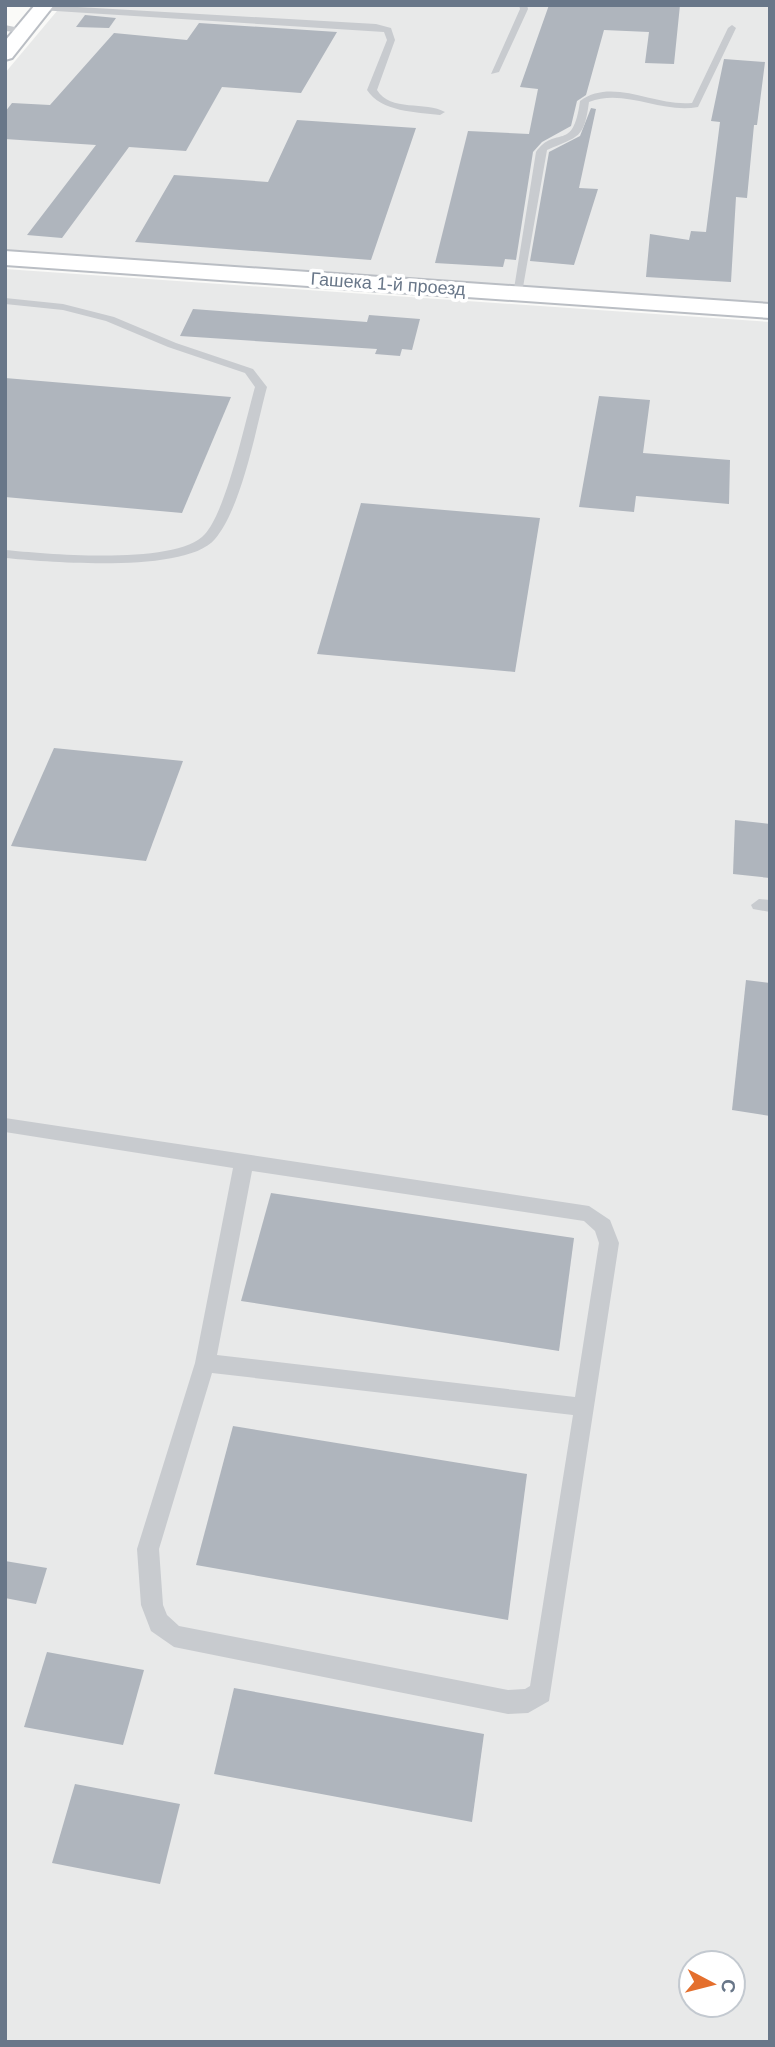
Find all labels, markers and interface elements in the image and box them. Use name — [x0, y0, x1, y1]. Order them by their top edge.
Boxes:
street label: Гашека 1-й проезд — [310, 269, 467, 299]
north arrow — [677, 1949, 747, 2019]
text: С — [717, 1978, 740, 1994]

